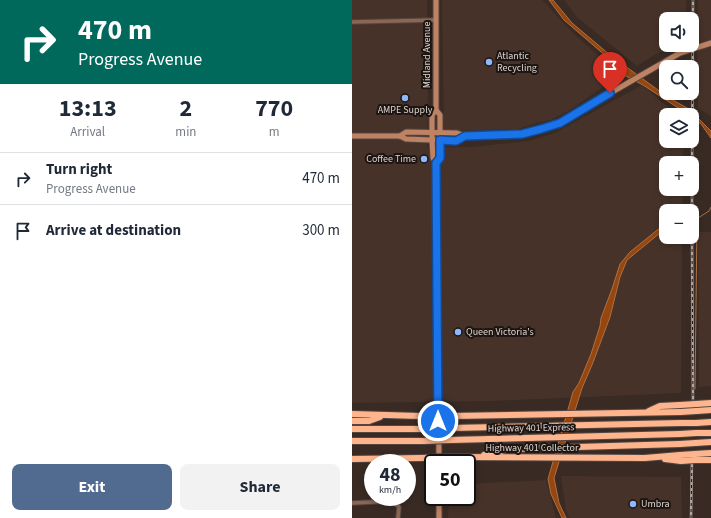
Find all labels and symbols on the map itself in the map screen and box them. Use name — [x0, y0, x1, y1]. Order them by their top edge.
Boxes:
street label: Midland Avenue — [420, 22, 434, 88]
place label: Atlantic Recycling — [497, 49, 537, 75]
pin — [593, 52, 627, 93]
marker: Atlantic Recycling — [484, 57, 494, 67]
marker: AMPE Supply — [400, 93, 410, 103]
place label: AMPE Supply — [378, 103, 433, 117]
place label: Coffee Time — [366, 152, 416, 166]
marker: Coffee Time — [419, 154, 429, 164]
place label: Queen Victoria's — [466, 325, 534, 339]
marker: Queen Victoria's — [453, 327, 463, 337]
position arrow — [417, 400, 459, 442]
street label: Highway 401 Express — [487, 420, 575, 436]
street label: Highway 401 Collector — [486, 441, 579, 455]
speed limit sign: 50 — [424, 454, 476, 506]
place label: Umbra — [641, 497, 670, 511]
marker: Umbra — [628, 499, 638, 509]

